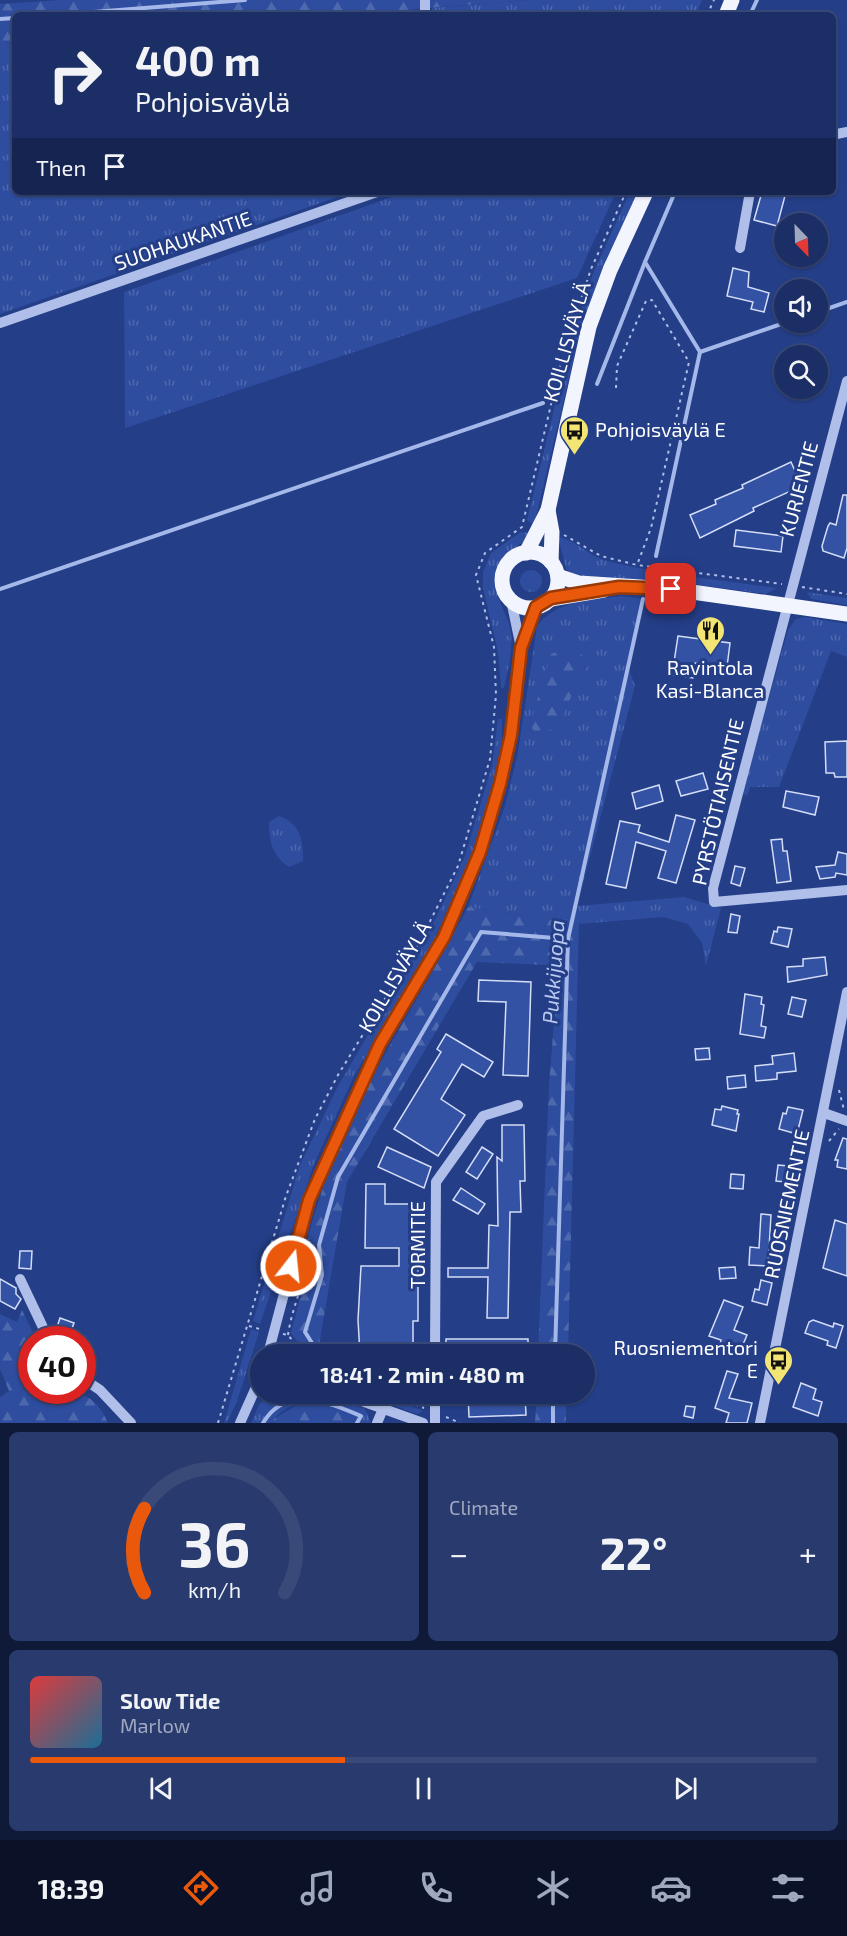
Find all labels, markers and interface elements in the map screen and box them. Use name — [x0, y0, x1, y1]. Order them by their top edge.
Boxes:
text: 400 m — [135, 34, 261, 84]
icon: right — [36, 36, 114, 114]
text: Pohjoisväylä — [135, 85, 290, 117]
icon: arrive — [98, 150, 131, 183]
text: Then — [36, 154, 86, 180]
street label: SUOHAUKANTIE — [111, 205, 254, 275]
north arrow — [774, 213, 828, 267]
map controls — [774, 213, 828, 399]
street label: KOILLISVÄYLÄ — [537, 278, 595, 405]
button: sound — [774, 279, 828, 333]
button: search — [774, 345, 828, 399]
bus stop icon: Pohjoisväylä E — [558, 414, 590, 456]
place label: Pohjoisväylä E — [595, 417, 726, 441]
street label: KURJENTIE — [774, 438, 822, 539]
pin — [645, 563, 696, 614]
icon: arrive — [654, 572, 687, 605]
restaurant icon: Ravintola Kasi-Blanca — [694, 614, 726, 656]
place label: Ravintola Kasi-Blanca — [656, 655, 764, 702]
street label: PYRSTÖTIAISENTIE — [686, 716, 748, 887]
street label: KOILLISVÄYLÄ — [353, 916, 436, 1036]
water label: Pukkijuopa — [536, 919, 570, 1025]
street label: RUOSNIEMENTIE — [759, 1127, 814, 1280]
street label: TORMITIE — [405, 1201, 429, 1289]
position arrow — [259, 1234, 323, 1298]
speed limit sign: 40 — [18, 1326, 96, 1404]
place label: Ruosniementori E — [614, 1335, 758, 1382]
bus stop icon: Ruosniementori E — [763, 1344, 795, 1386]
text: 18:41 · 2 min · 480 m — [320, 1361, 525, 1387]
text: Climate — [449, 1495, 518, 1519]
text: 36 — [178, 1505, 250, 1580]
text: 22° — [600, 1525, 667, 1579]
text: − — [449, 1533, 468, 1573]
text: + — [799, 1533, 817, 1573]
text: km/h — [187, 1578, 241, 1603]
text: Slow Tide — [120, 1687, 220, 1713]
text: Marlow — [120, 1713, 190, 1737]
icon: previous — [145, 1772, 178, 1805]
icon: pause — [407, 1772, 440, 1805]
icon: next — [669, 1772, 702, 1805]
icon: directions — [180, 1867, 222, 1909]
icon: music — [297, 1867, 339, 1909]
icon: phone — [415, 1867, 457, 1909]
icon: climate — [532, 1867, 574, 1909]
icon: car — [650, 1867, 692, 1909]
icon: filters — [767, 1867, 809, 1909]
text: 18:39 — [38, 1872, 104, 1904]

